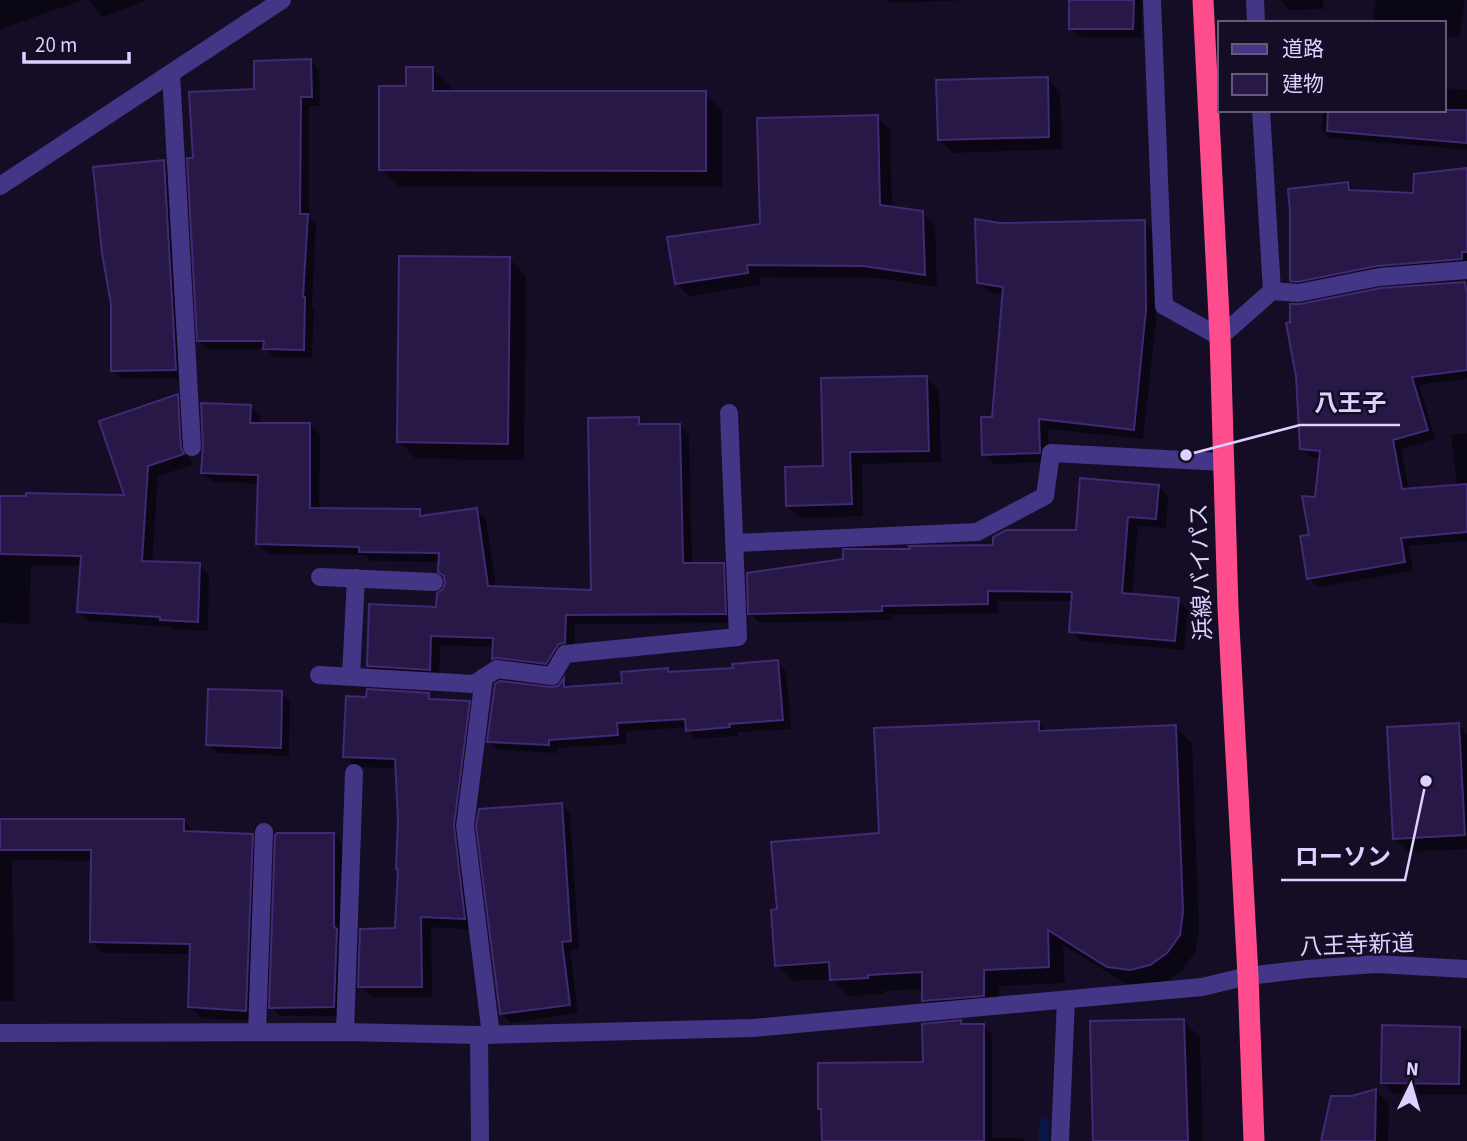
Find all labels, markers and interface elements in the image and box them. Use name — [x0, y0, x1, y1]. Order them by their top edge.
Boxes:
scale bar — [24, 21, 130, 65]
legend — [1218, 21, 1446, 112]
text: 20 m — [35, 30, 77, 60]
text: 道路 — [1282, 34, 1324, 64]
text: 建物 — [1282, 69, 1324, 99]
callout: 八王子 — [1300, 380, 1400, 425]
text: 八王子 — [1314, 386, 1386, 421]
street label: 浜線バイパス — [1182, 503, 1220, 641]
callout: ローソン — [1281, 835, 1405, 880]
text: ローソン — [1295, 840, 1391, 875]
street label: 八王寺新道 — [1299, 927, 1415, 963]
north arrow — [1376, 1050, 1446, 1120]
text: N — [1405, 1056, 1420, 1084]

